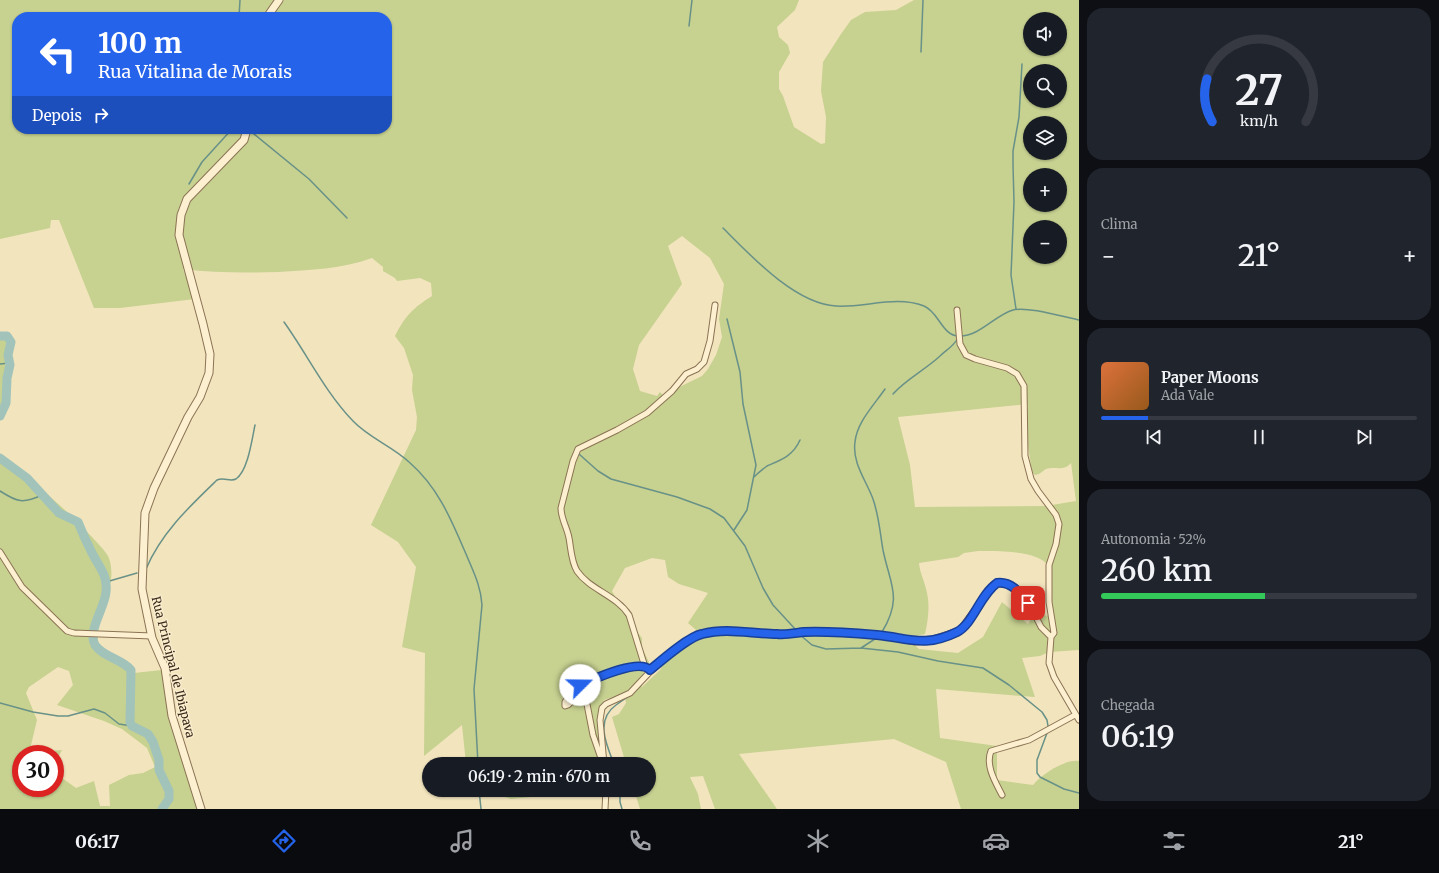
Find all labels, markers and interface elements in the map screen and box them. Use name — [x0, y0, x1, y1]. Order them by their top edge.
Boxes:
map controls — [1023, 12, 1067, 264]
button: sound — [1023, 12, 1067, 56]
text: 100 m — [98, 25, 182, 61]
icon: left — [32, 28, 84, 80]
text: Rua Vitalina de Morais — [98, 60, 292, 83]
button: search — [1023, 64, 1067, 108]
text: 27 — [1235, 64, 1283, 116]
icon: right — [90, 104, 112, 126]
text: Depois — [32, 106, 82, 125]
text: km/h — [1240, 112, 1278, 130]
button: layers — [1023, 116, 1067, 160]
button: + — [1023, 168, 1067, 212]
text: Clima — [1101, 216, 1138, 233]
button: − — [1023, 220, 1067, 264]
text: 21° — [1238, 236, 1280, 274]
text: − — [1101, 242, 1116, 270]
text: + — [1402, 242, 1417, 270]
text: Paper Moons — [1161, 368, 1259, 387]
text: Ada Vale — [1161, 387, 1214, 404]
icon: previous — [1143, 426, 1165, 448]
icon: pause — [1248, 426, 1270, 448]
icon: next — [1353, 426, 1375, 448]
text: Autonomia · 52% — [1101, 531, 1206, 548]
text: 260 km — [1101, 551, 1212, 589]
pin — [1011, 586, 1045, 620]
icon: arrive — [1017, 592, 1039, 614]
street label: Rua Principal de Ibiapava — [149, 594, 198, 740]
position arrow — [559, 664, 601, 706]
text: Chegada — [1101, 697, 1155, 714]
text: 06:19 — [1101, 717, 1175, 755]
speed limit sign: 30 — [12, 745, 64, 797]
text: 06:19 · 2 min · 670 m — [468, 767, 610, 786]
icon: directions — [270, 827, 298, 855]
icon: music — [448, 827, 476, 855]
icon: phone — [626, 827, 654, 855]
icon: climate — [804, 827, 832, 855]
icon: car — [982, 827, 1010, 855]
icon: filters — [1160, 827, 1188, 855]
text: 06:17 — [75, 830, 120, 853]
text: 21° — [1338, 830, 1364, 853]

